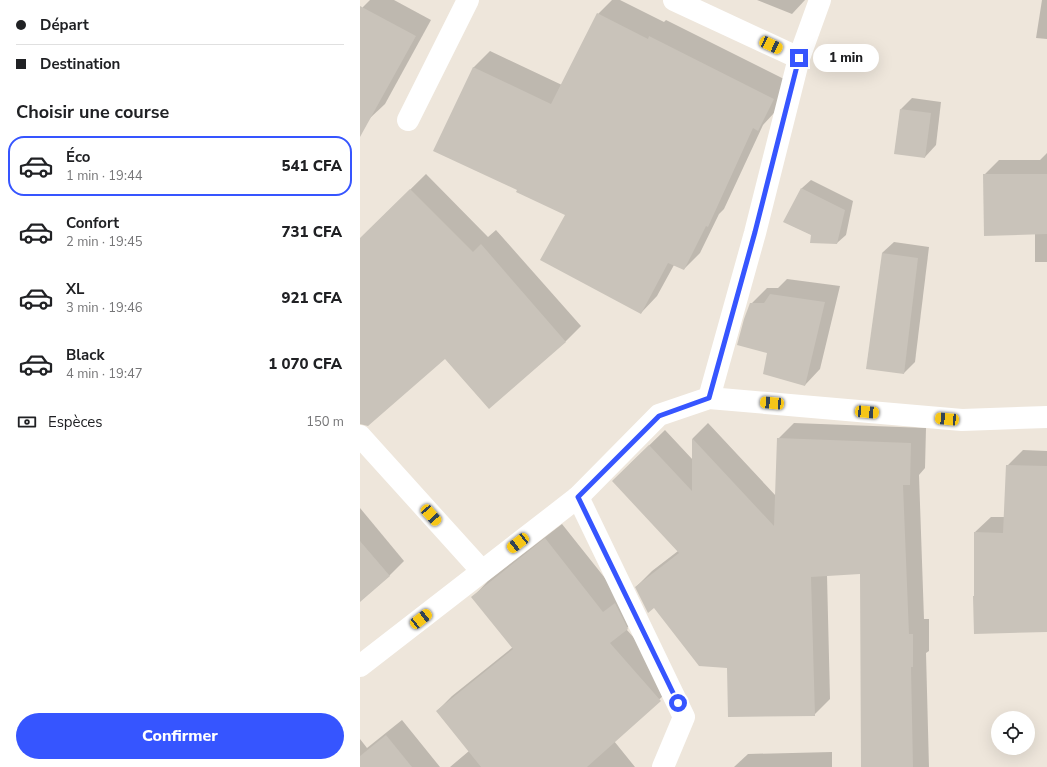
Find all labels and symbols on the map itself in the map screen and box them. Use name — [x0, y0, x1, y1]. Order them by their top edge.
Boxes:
car — [758, 34, 784, 56]
callout: 1 min — [813, 44, 879, 72]
route end — [790, 49, 808, 67]
car — [760, 396, 784, 410]
car — [855, 405, 879, 419]
car — [935, 412, 959, 426]
car — [419, 502, 443, 528]
car — [505, 531, 531, 555]
car — [408, 607, 434, 631]
route start — [669, 694, 687, 712]

